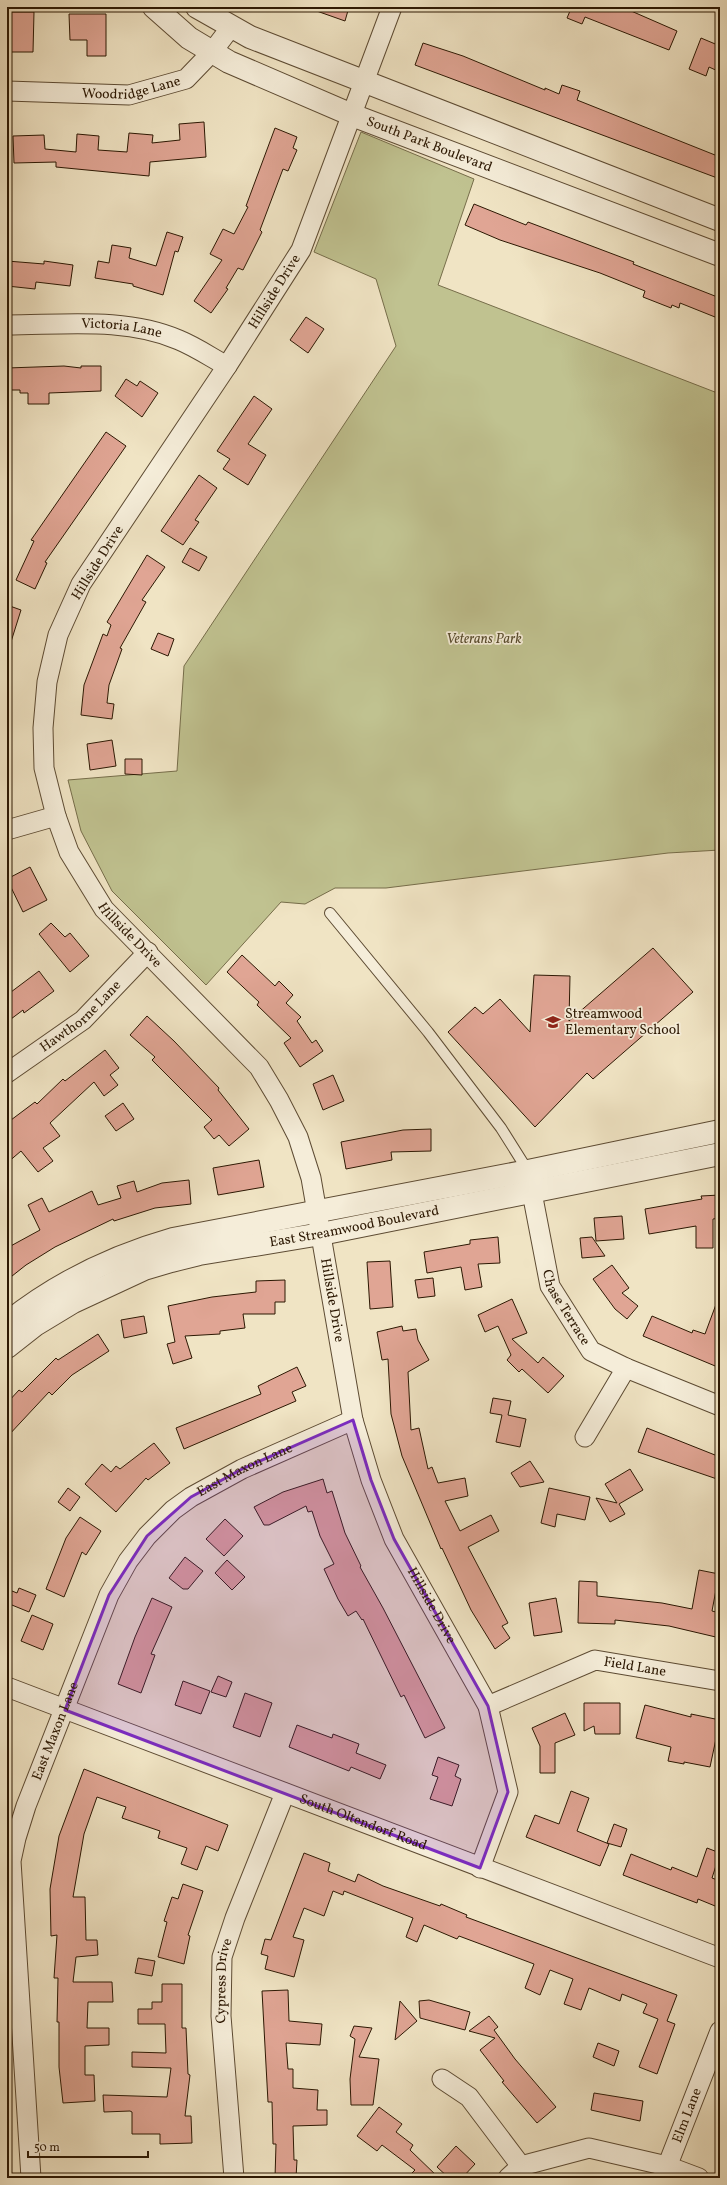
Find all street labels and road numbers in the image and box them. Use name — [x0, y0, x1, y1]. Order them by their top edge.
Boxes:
street label: Woodridge Lane — [82, 71, 183, 105]
street label: South Park Boulevard — [363, 112, 495, 177]
street label: Hillside Drive — [244, 251, 306, 333]
street label: Victoria Lane — [81, 314, 165, 343]
street label: Hillside Drive — [67, 522, 129, 604]
street label: Hillside Drive — [93, 899, 166, 972]
street label: Hawthorne Lane — [36, 976, 126, 1057]
street label: East Streamwood Boulevard — [268, 1201, 441, 1252]
street label: Hillside Drive — [316, 1257, 349, 1344]
street label: Chase Terrace — [538, 1268, 595, 1349]
street label: East Maxon Lane — [193, 1438, 296, 1501]
street label: Hillside Drive — [402, 1564, 461, 1648]
street label: Field Lane — [602, 1652, 668, 1681]
street label: East Maxon Lane — [27, 1679, 83, 1783]
street label: South Oltendorf Road — [297, 1789, 430, 1855]
street label: Cypress Drive — [211, 1935, 237, 2024]
street label: Elm Lane — [668, 2085, 706, 2146]

